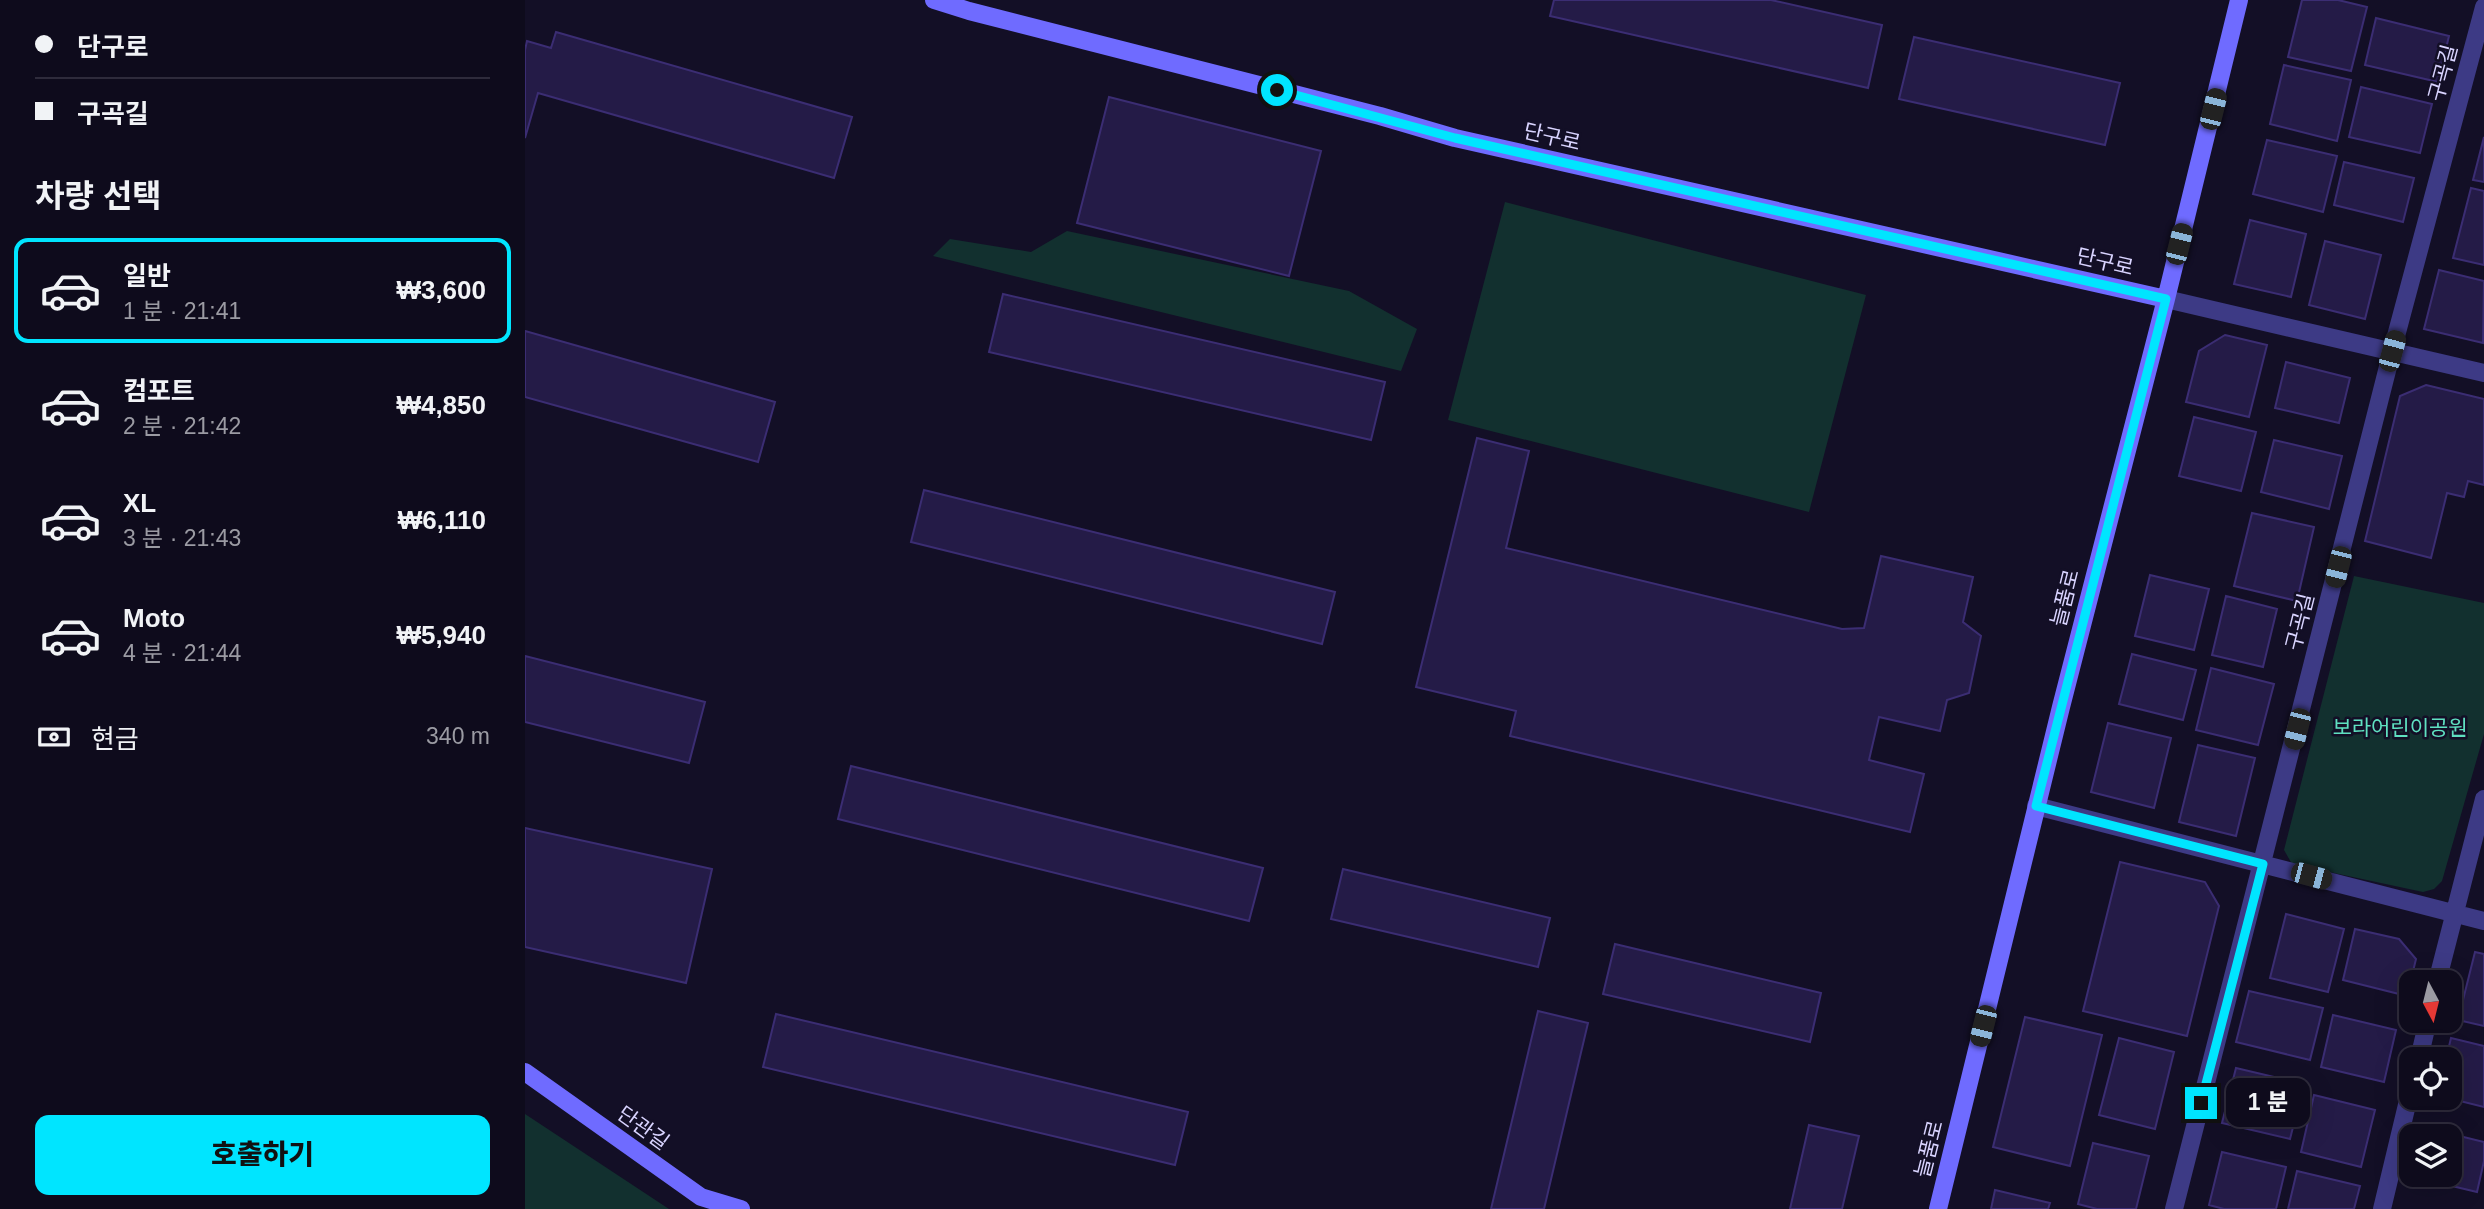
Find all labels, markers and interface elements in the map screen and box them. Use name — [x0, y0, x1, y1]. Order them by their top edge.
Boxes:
text: 단구로 — [77, 32, 149, 62]
street label: 구곡길 — [2424, 42, 2461, 104]
route start — [1261, 74, 1293, 106]
car — [2198, 86, 2229, 132]
text: 구곡길 — [77, 99, 149, 129]
street label: 단구로 — [1521, 119, 1583, 154]
text: 차량 선택 — [35, 178, 162, 214]
car — [2164, 221, 2195, 267]
street label: 단구로 — [2074, 244, 2136, 279]
icon: car — [39, 259, 102, 322]
text: 일반 — [123, 261, 171, 291]
text: ₩3,600 — [396, 275, 486, 305]
text: 1 분 · 21:41 — [123, 298, 241, 324]
car — [2377, 328, 2408, 374]
icon: car — [39, 374, 102, 437]
text: 컴포트 — [123, 376, 195, 406]
text: ₩4,850 — [396, 390, 486, 420]
text: 2 분 · 21:42 — [123, 413, 241, 439]
text: XL — [123, 488, 156, 518]
icon: car — [39, 489, 102, 552]
text: ₩6,110 — [398, 505, 486, 535]
text: 3 분 · 21:43 — [123, 525, 241, 551]
car — [2323, 544, 2354, 590]
street label: 늘품로 — [2046, 567, 2083, 629]
street label: 구곡길 — [2281, 591, 2318, 653]
text: Moto — [123, 603, 185, 633]
icon: car — [39, 604, 102, 667]
text: ₩5,940 — [396, 620, 486, 650]
text: 4 분 · 21:44 — [123, 640, 241, 666]
car — [2282, 706, 2313, 752]
park label: 보라어린이공원 — [2332, 716, 2468, 739]
icon: cash — [35, 718, 73, 756]
text: 340 m — [426, 723, 490, 749]
text: 현금 — [91, 724, 139, 754]
car — [2288, 860, 2335, 892]
north arrow — [2399, 970, 2462, 1032]
map controls — [2399, 970, 2462, 1187]
car — [1968, 1003, 1999, 1049]
button: locate — [2399, 1047, 2462, 1110]
callout: 1 분 — [2225, 1078, 2309, 1128]
route end — [2185, 1087, 2217, 1119]
text: 1 분 — [2248, 1089, 2288, 1115]
street label: 단관길 — [613, 1101, 674, 1154]
button: 호출하기 — [35, 1115, 490, 1195]
street label: 늘품로 — [1910, 1118, 1947, 1180]
button: layers — [2399, 1124, 2462, 1187]

